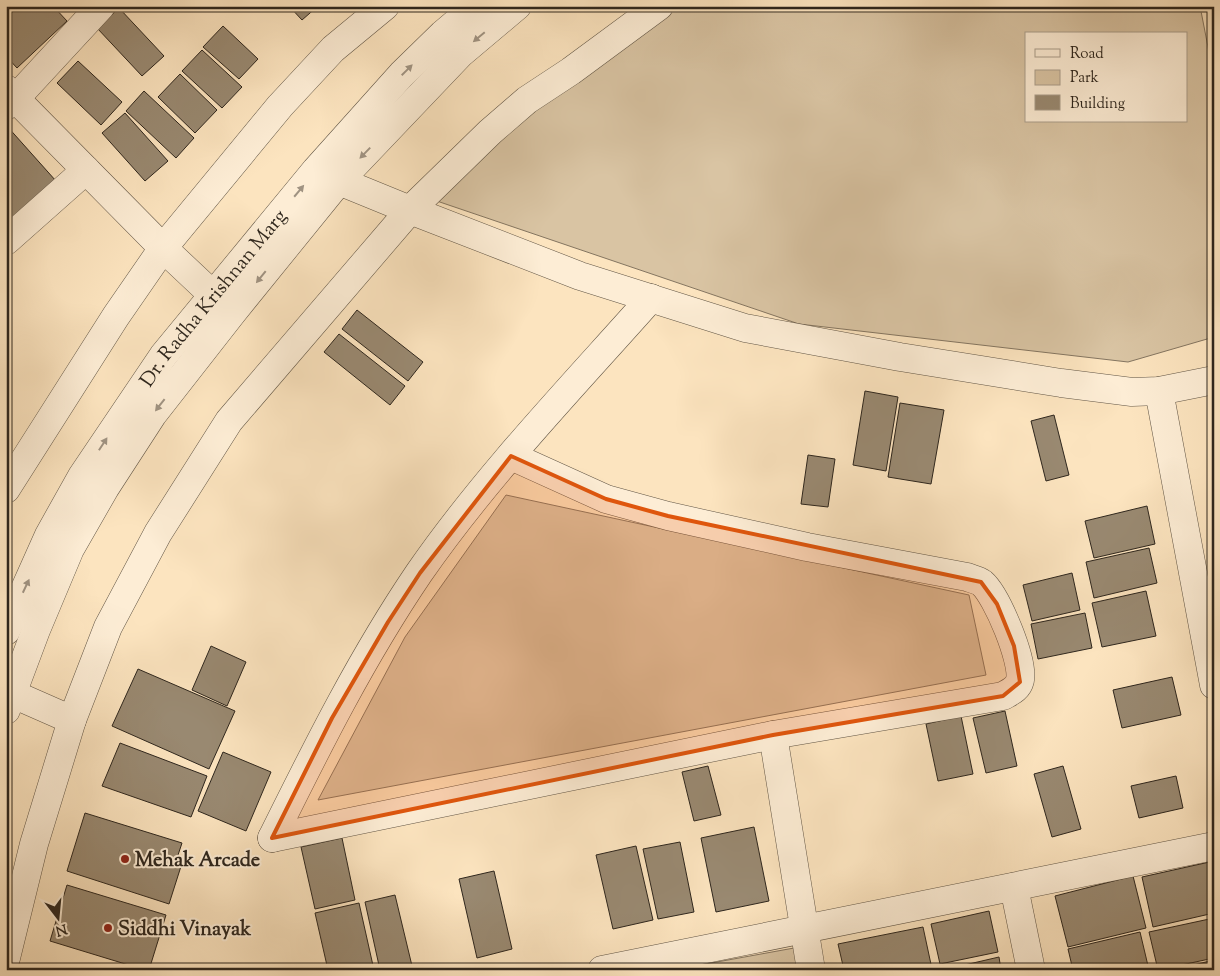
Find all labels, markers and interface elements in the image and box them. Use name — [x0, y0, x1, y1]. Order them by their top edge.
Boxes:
one-way arrow — [473, 32, 486, 43]
legend — [1025, 32, 1188, 122]
text: Road — [1070, 44, 1104, 65]
one-way arrow — [401, 64, 413, 76]
text: Park — [1070, 68, 1099, 89]
text: Building — [1070, 94, 1125, 115]
one-way arrow — [359, 147, 371, 159]
one-way arrow — [293, 185, 304, 197]
street label: Dr. Radha Krishnan Marg — [134, 204, 295, 394]
one-way arrow — [255, 270, 266, 283]
one-way arrow — [155, 398, 165, 412]
one-way arrow — [98, 437, 108, 450]
one-way arrow — [22, 579, 30, 593]
place label: Mehak Arcade — [135, 847, 260, 876]
marker: Mehak Arcade — [119, 853, 131, 865]
north arrow — [32, 894, 82, 944]
place label: Siddhi Vinayak — [118, 916, 251, 945]
text: N — [53, 917, 69, 940]
marker: Siddhi Vinayak — [102, 922, 114, 934]

